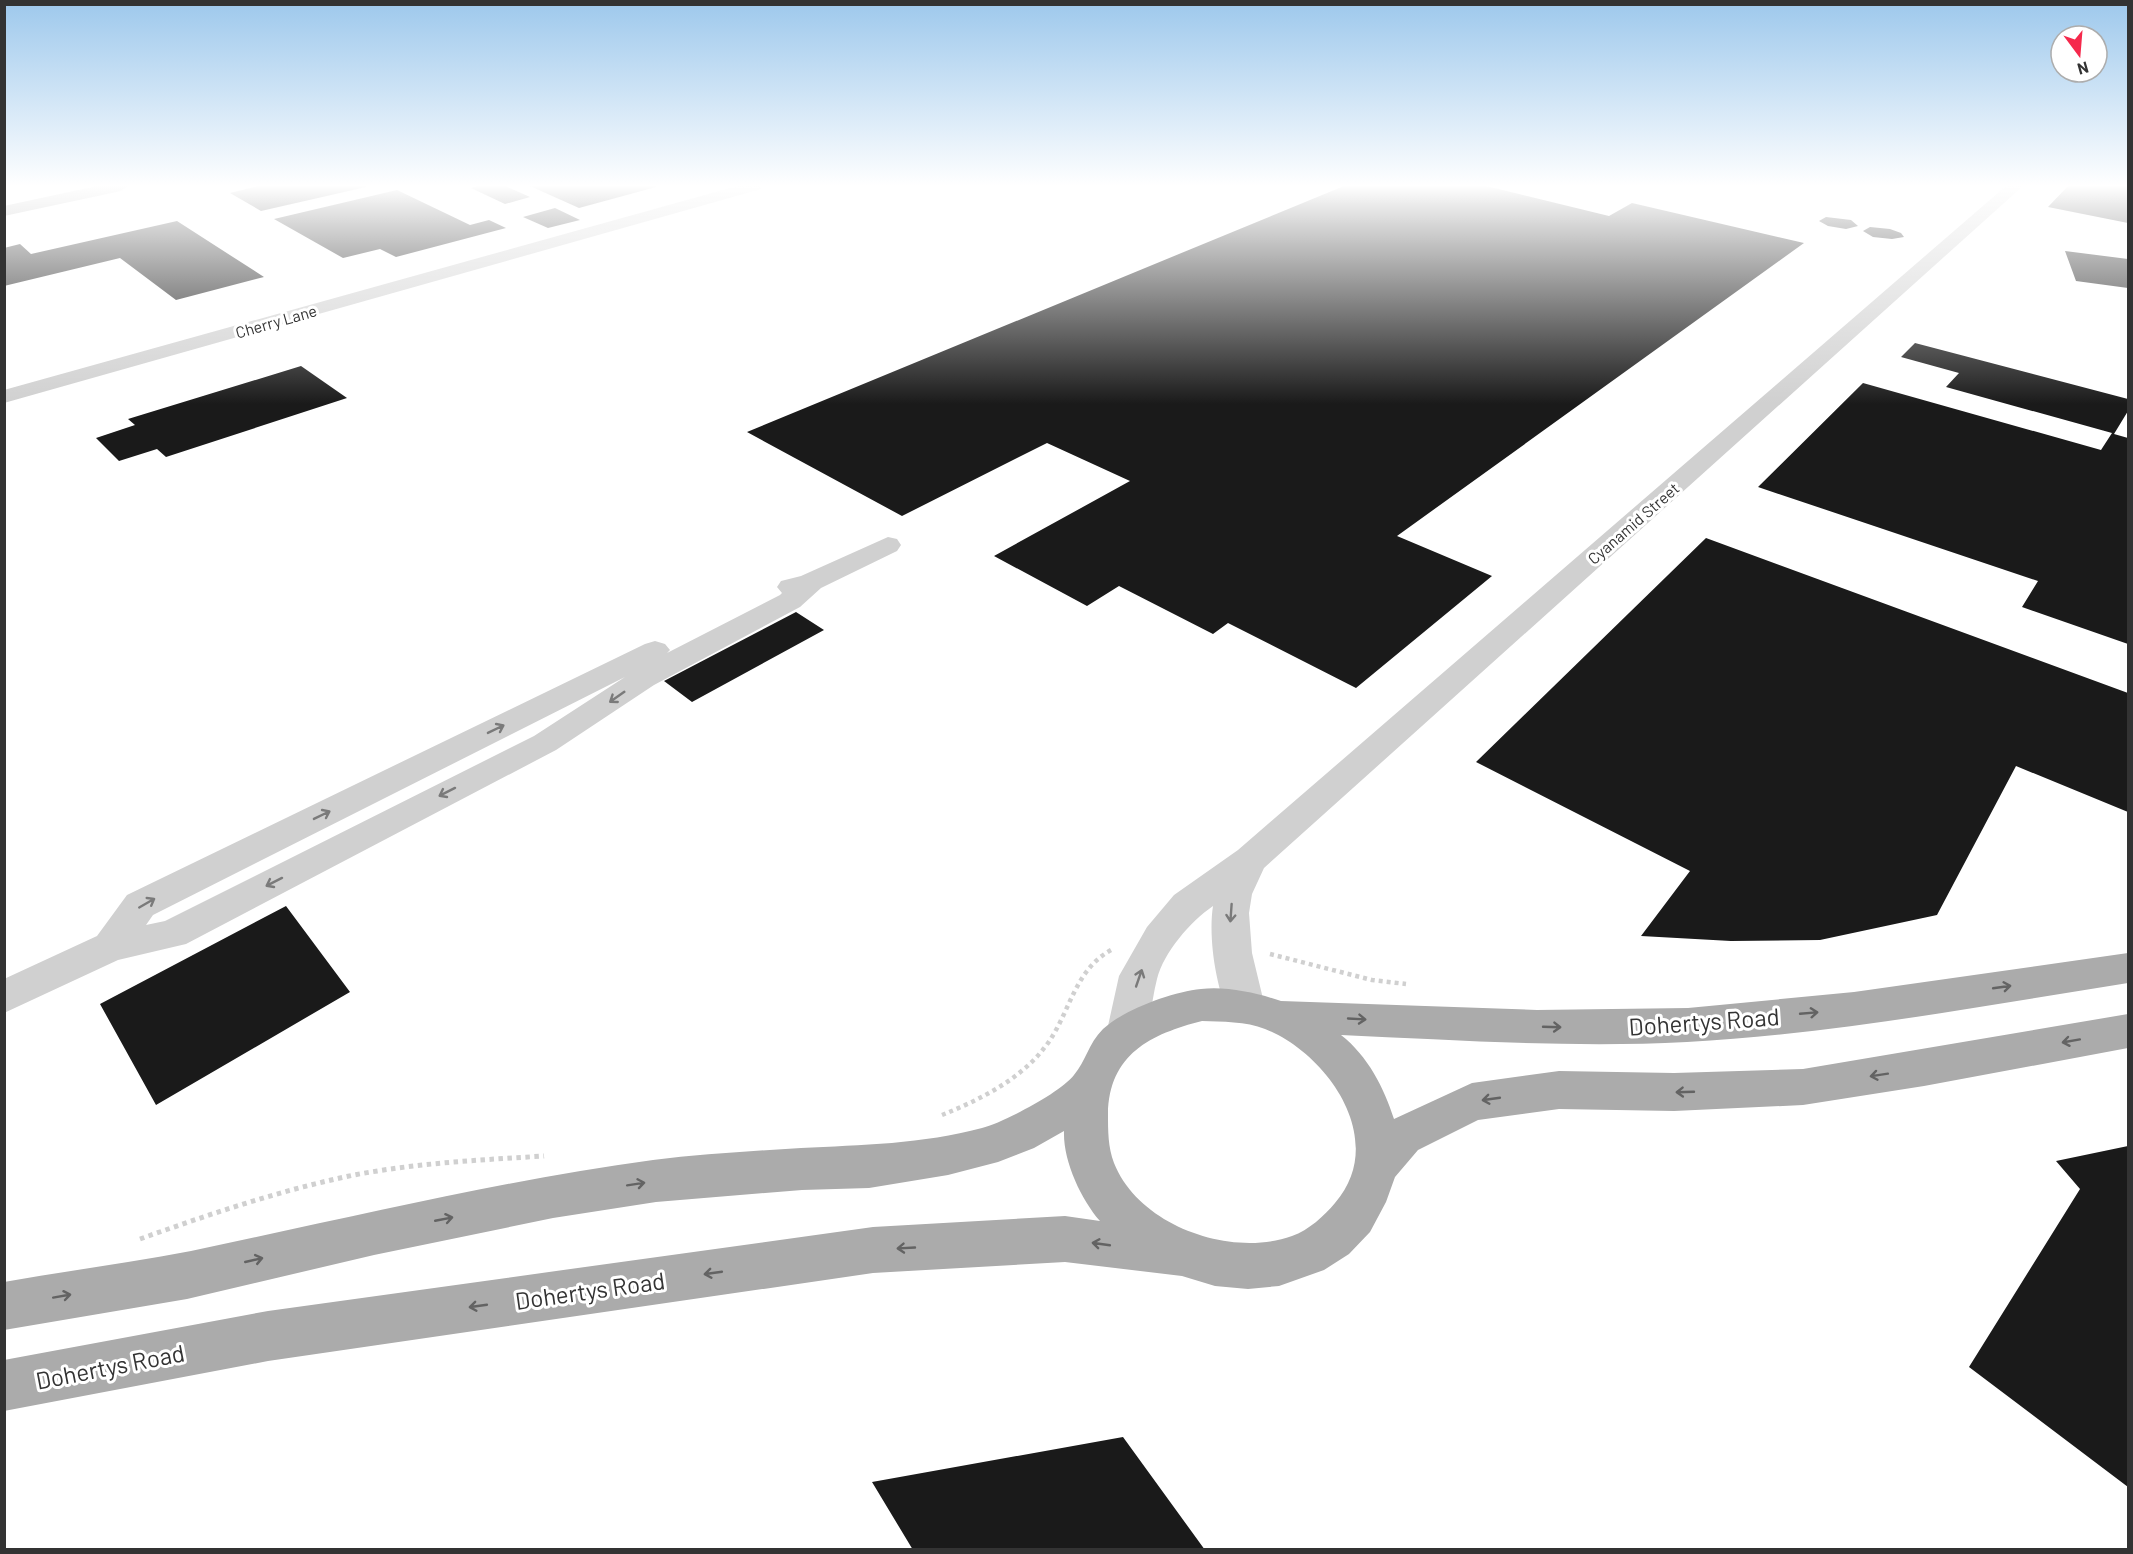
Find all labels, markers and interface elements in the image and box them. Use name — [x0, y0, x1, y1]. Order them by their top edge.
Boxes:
north arrow — [2049, 24, 2109, 84]
text: N — [2076, 58, 2091, 79]
street label: Cherry Lane — [233, 300, 319, 342]
street label: Cyanamid Street — [1583, 478, 1683, 568]
one-way arrow — [609, 691, 625, 703]
one-way arrow — [487, 722, 505, 734]
one-way arrow — [439, 786, 456, 798]
one-way arrow — [312, 809, 330, 821]
one-way arrow — [266, 876, 283, 888]
one-way arrow — [139, 896, 156, 909]
one-way arrow — [1226, 902, 1237, 922]
one-way arrow — [1134, 969, 1145, 988]
one-way arrow — [1992, 982, 2012, 993]
street label: Dohertys Road — [1628, 1001, 1780, 1041]
one-way arrow — [1799, 1007, 1818, 1018]
one-way arrow — [1346, 1013, 1366, 1024]
one-way arrow — [1541, 1021, 1561, 1033]
one-way arrow — [2062, 1036, 2081, 1047]
one-way arrow — [1869, 1069, 1889, 1080]
one-way arrow — [1675, 1086, 1695, 1097]
one-way arrow — [1481, 1094, 1501, 1105]
one-way arrow — [626, 1178, 645, 1189]
one-way arrow — [434, 1213, 454, 1224]
one-way arrow — [1091, 1238, 1111, 1249]
one-way arrow — [897, 1243, 917, 1254]
one-way arrow — [243, 1254, 263, 1265]
street label: Dohertys Road — [513, 1265, 667, 1315]
one-way arrow — [703, 1267, 723, 1278]
one-way arrow — [52, 1291, 72, 1302]
one-way arrow — [469, 1300, 489, 1311]
street label: Dohertys Road — [33, 1337, 187, 1395]

